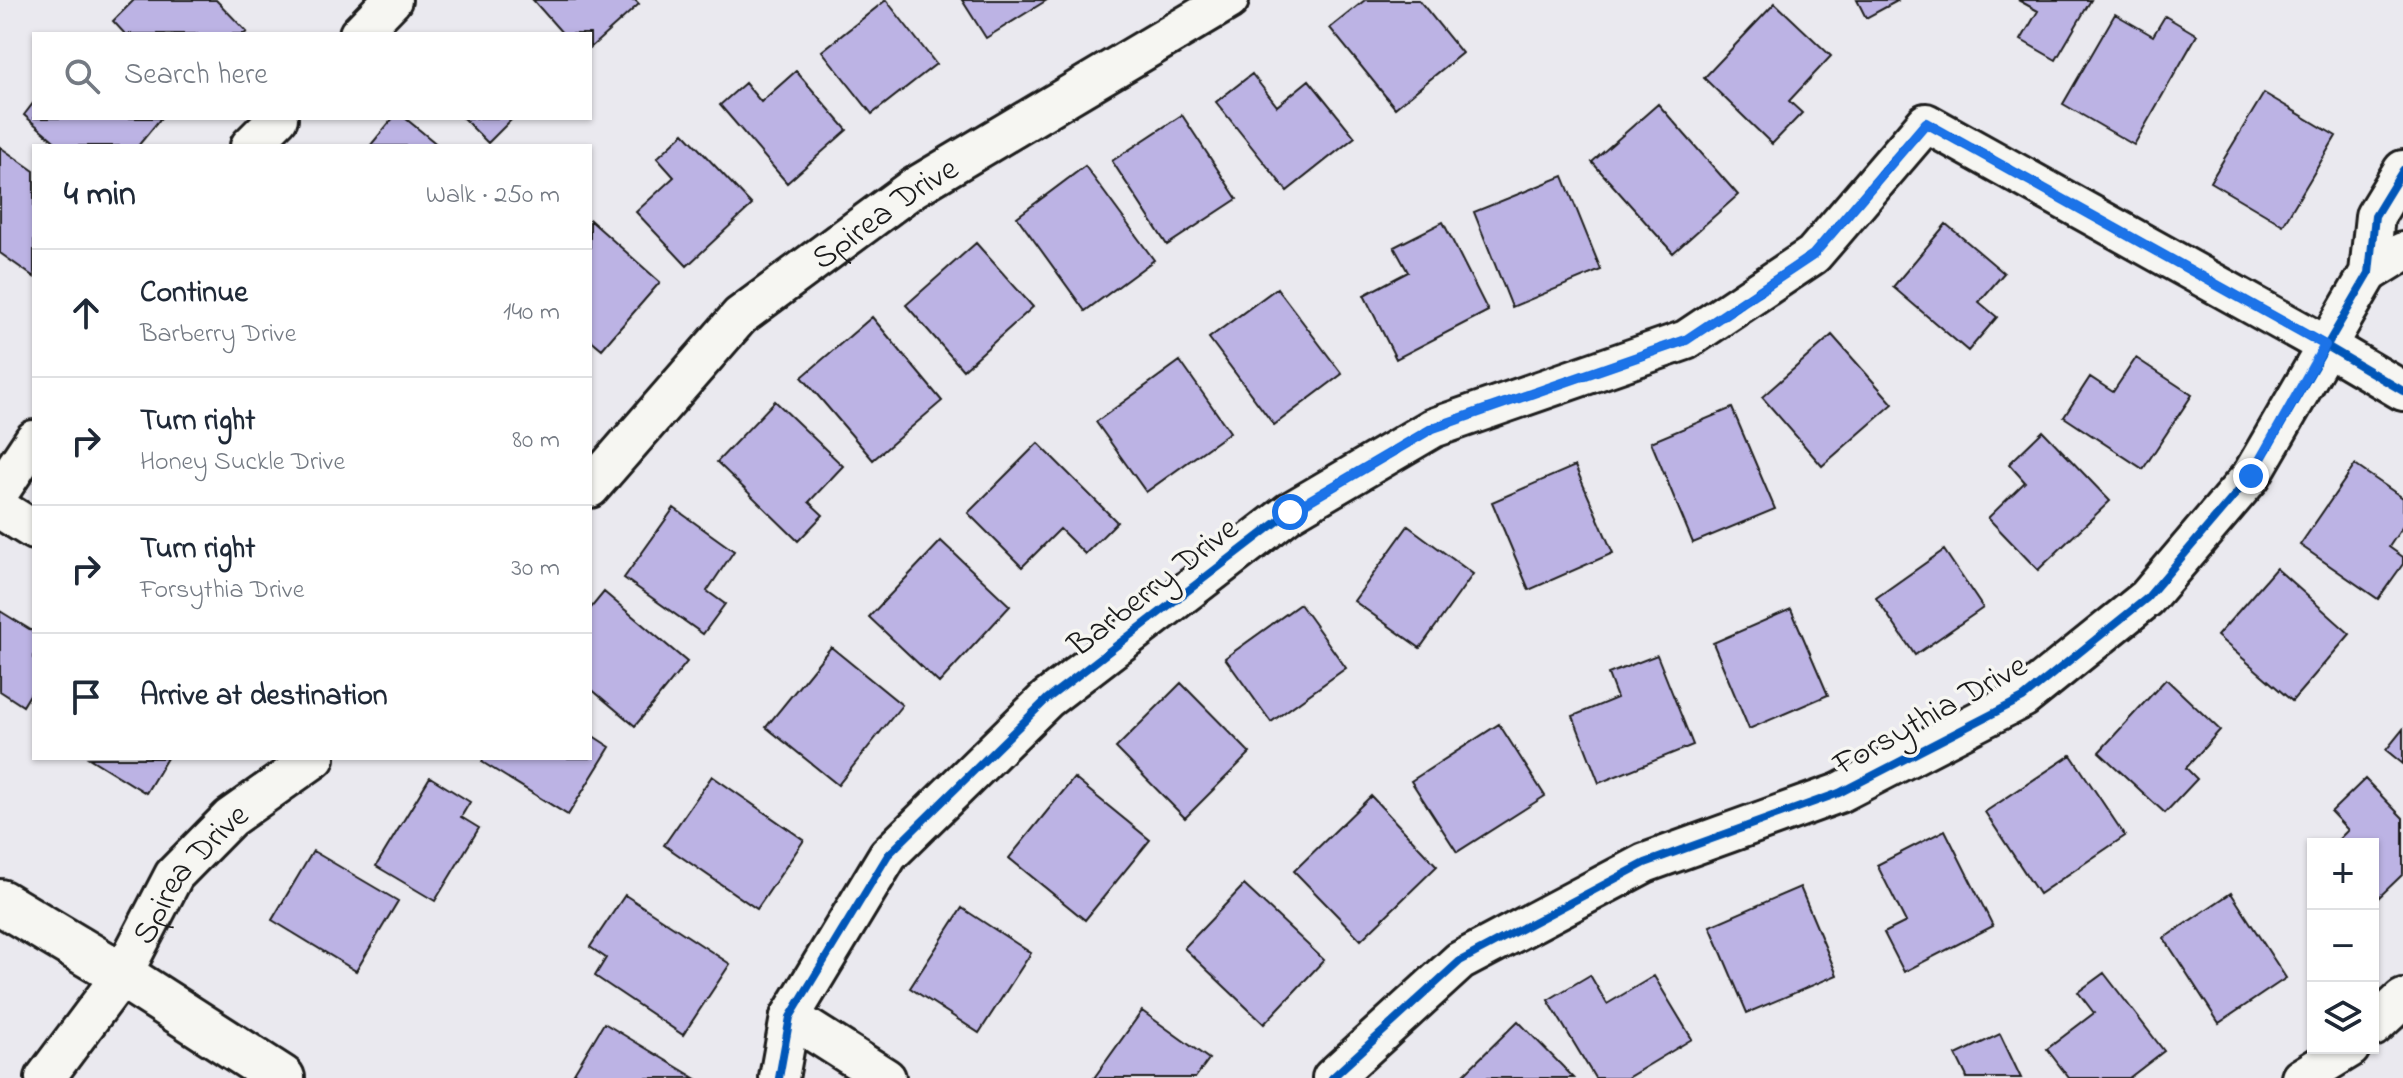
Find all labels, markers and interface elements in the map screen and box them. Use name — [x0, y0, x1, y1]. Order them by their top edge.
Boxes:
search box — [32, 32, 592, 120]
icon: search — [60, 54, 104, 98]
text: Search here — [124, 54, 268, 98]
street label: Spirea Drive — [802, 145, 969, 284]
text: 4 min — [64, 171, 136, 221]
text: Walk · 250 m — [426, 177, 560, 215]
text: Continue — [140, 272, 248, 316]
icon: ahead — [64, 291, 108, 335]
text: 140 m — [503, 294, 560, 332]
text: Barberry Drive — [140, 316, 296, 354]
text: Turn right — [140, 400, 255, 444]
icon: right — [64, 419, 108, 463]
text: 80 m — [512, 422, 560, 460]
text: Honey Suckle Drive — [140, 444, 345, 482]
route end — [2233, 458, 2269, 494]
route start — [1272, 494, 1308, 530]
street label: Barberry Drive — [1058, 505, 1251, 671]
text: Turn right — [140, 528, 255, 572]
icon: right — [64, 547, 108, 591]
text: 30 m — [511, 550, 560, 588]
text: Forsythia Drive — [140, 572, 304, 610]
street label: Forsythia Drive — [1824, 642, 2038, 791]
icon: arrive — [64, 675, 108, 719]
text: Arrive at destination — [140, 675, 388, 719]
street label: Spirea Drive — [121, 791, 260, 954]
map controls — [2307, 838, 2379, 1054]
button: + — [2307, 838, 2379, 910]
button: − — [2307, 910, 2379, 982]
button: layers — [2307, 982, 2379, 1054]

